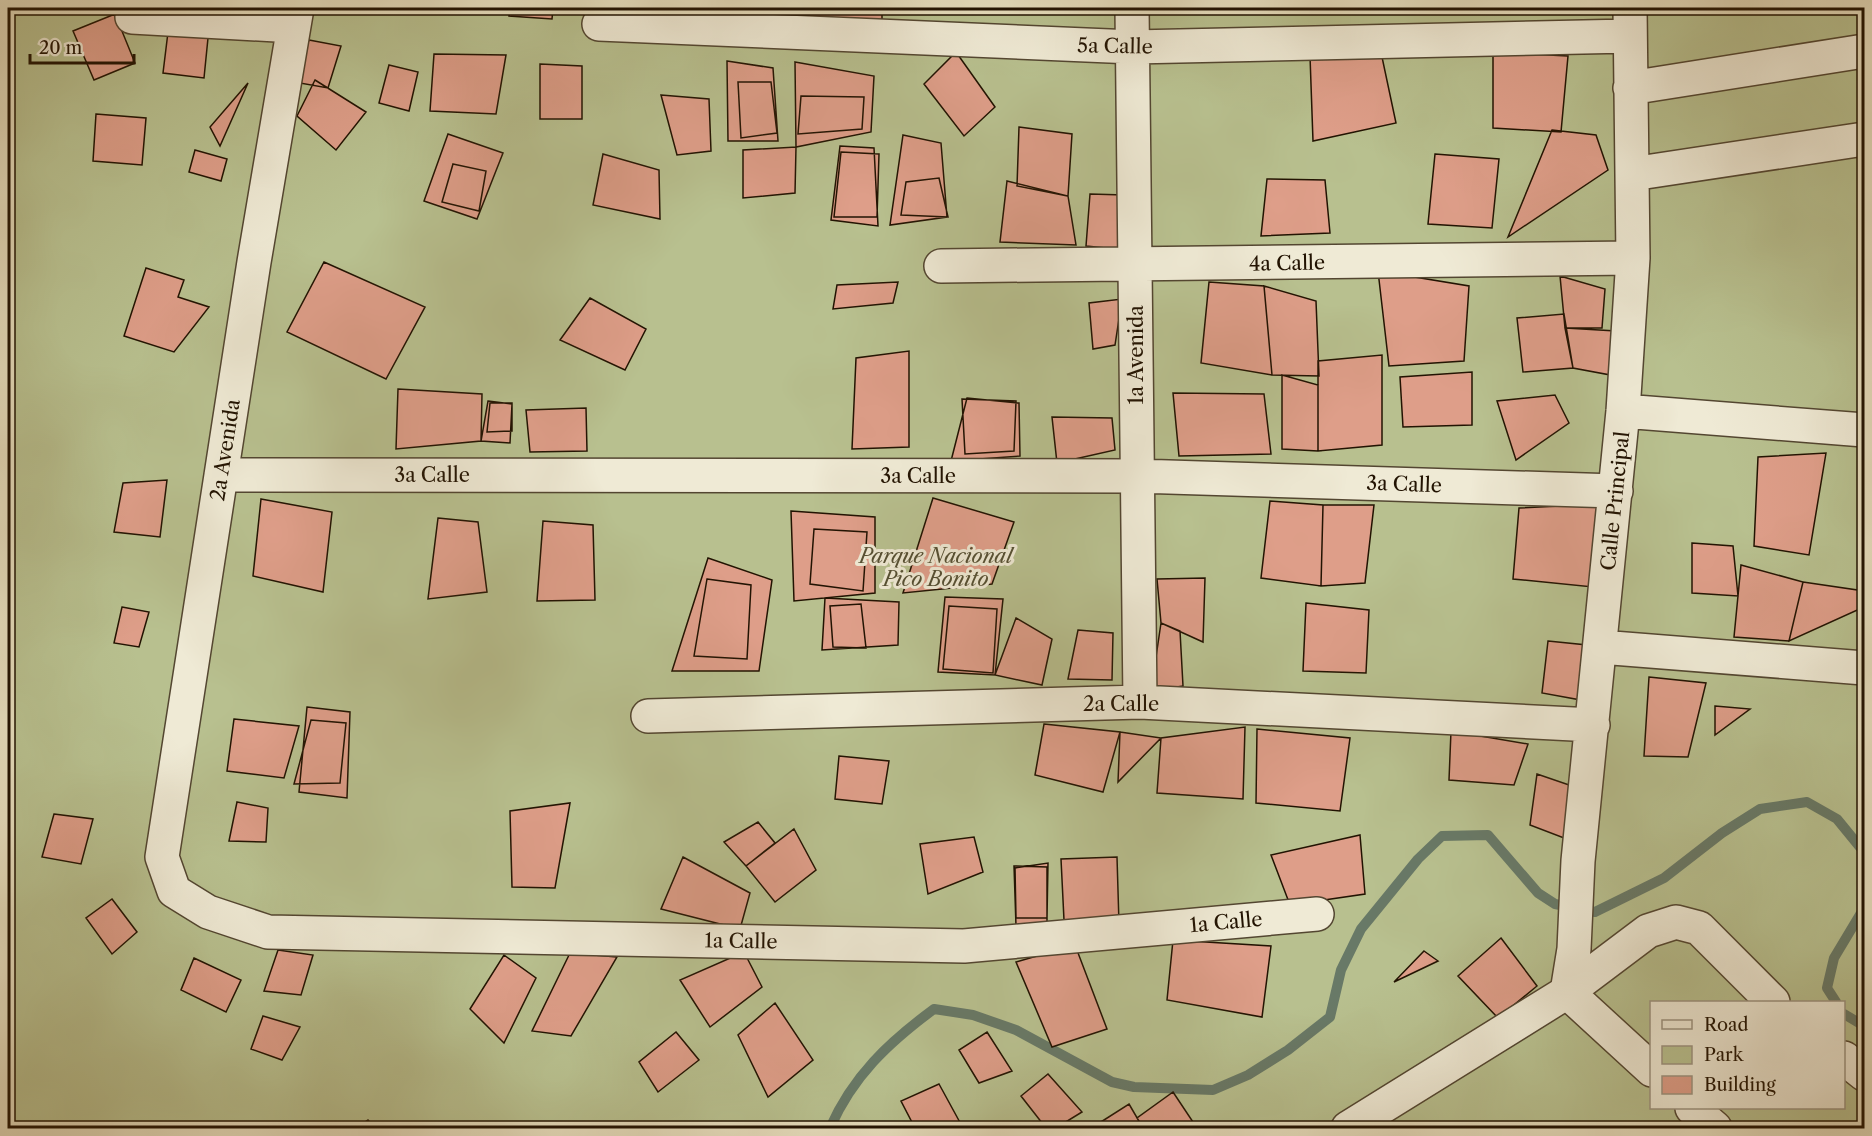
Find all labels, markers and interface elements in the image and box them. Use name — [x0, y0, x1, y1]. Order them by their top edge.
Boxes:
scale bar — [30, 27, 134, 65]
street label: 5a Calle — [1077, 33, 1153, 59]
text: 20 m — [39, 37, 83, 59]
street label: 4a Calle — [1249, 250, 1325, 276]
street label: 1a Avenida — [1124, 305, 1148, 405]
street label: 2a Avenida — [205, 397, 245, 503]
street label: Calle Principal — [1596, 430, 1634, 572]
street label: 3a Calle — [394, 463, 470, 487]
street label: 3a Calle — [880, 464, 956, 488]
street label: 3a Calle — [1366, 471, 1442, 497]
park label: Parque Nacional Pico Bonito — [857, 544, 1015, 591]
street label: 2a Calle — [1083, 692, 1159, 716]
street label: 1a Calle — [1189, 907, 1263, 937]
street label: 1a Calle — [704, 928, 778, 954]
legend — [1650, 1001, 1845, 1109]
text: Road — [1704, 1014, 1749, 1036]
text: Park — [1704, 1044, 1745, 1066]
text: Building — [1704, 1074, 1776, 1096]

